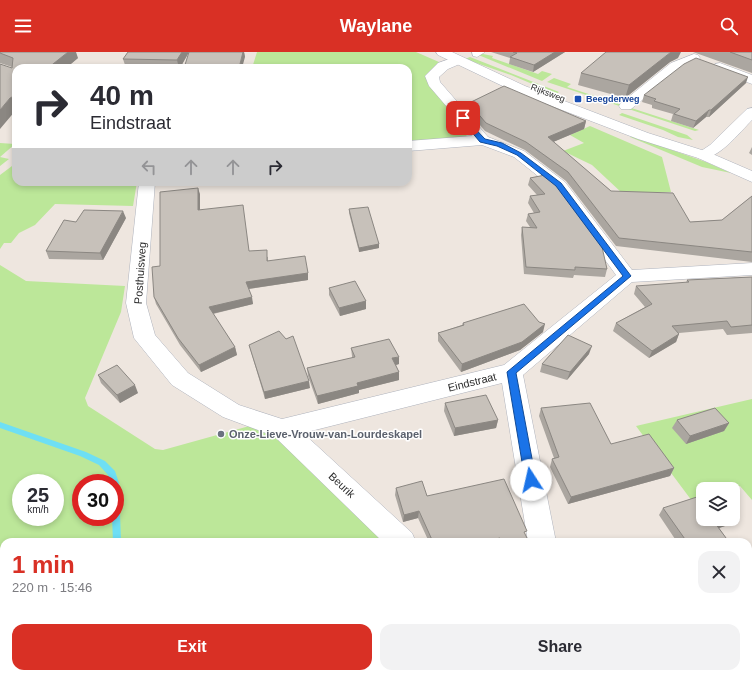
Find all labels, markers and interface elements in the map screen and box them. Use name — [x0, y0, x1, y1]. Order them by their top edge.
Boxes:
icon: menu — [12, 15, 34, 37]
icon: search — [718, 15, 740, 37]
text: Waylane — [340, 16, 412, 36]
icon: right — [24, 80, 76, 132]
text: 40 m — [90, 80, 154, 111]
street label: Rijksweg — [529, 82, 567, 104]
marker: Beegderweg — [573, 94, 583, 104]
place label: Beegderweg — [586, 94, 640, 104]
pin — [446, 101, 480, 135]
icon: arrive — [452, 107, 474, 129]
text: Eindstraat — [90, 113, 171, 133]
icon: left — [138, 156, 160, 178]
icon: ahead — [180, 156, 202, 178]
icon: ahead — [222, 156, 244, 178]
icon: right — [264, 156, 286, 178]
street label: Posthuisweg — [132, 241, 148, 305]
street label: Eindstraat — [447, 370, 497, 394]
place label: Onze-Lieve-Vrouw-van-Lourdeskapel — [229, 428, 422, 440]
marker: Onze-Lieve-Vrouw-van-Lourdeskapel — [216, 429, 226, 439]
position arrow — [510, 459, 552, 501]
street label: Beurik — [327, 470, 358, 500]
speed limit sign: 30 — [72, 474, 124, 526]
map controls — [696, 482, 740, 526]
button: layers — [696, 482, 740, 526]
text: 25 — [27, 484, 49, 506]
text: km/h — [27, 504, 49, 515]
text: 1 min — [12, 551, 75, 578]
button: close — [698, 551, 740, 593]
text: 220 m · 15:46 — [12, 580, 92, 595]
button: Exit — [12, 624, 372, 670]
button: Share — [380, 624, 740, 670]

